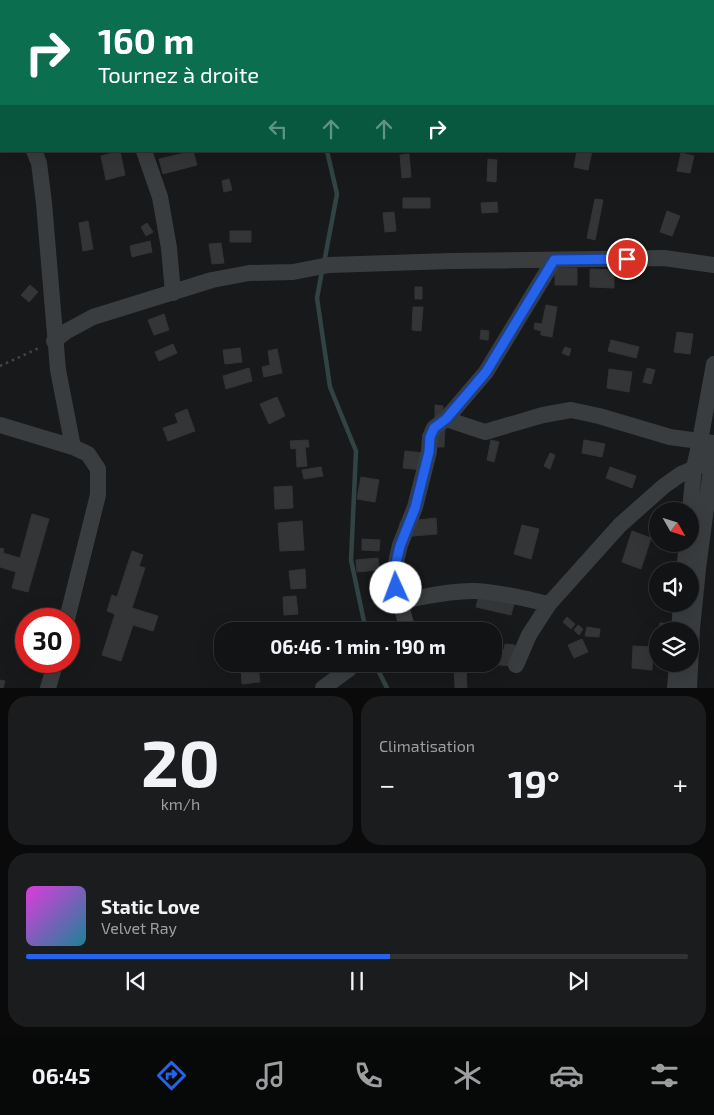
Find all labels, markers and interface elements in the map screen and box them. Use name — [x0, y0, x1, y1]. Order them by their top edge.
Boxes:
text: 160 m — [98, 19, 194, 61]
icon: right — [15, 20, 80, 85]
text: Tournez à droite — [98, 61, 259, 87]
icon: left — [264, 115, 292, 143]
icon: ahead — [317, 115, 345, 143]
icon: ahead — [370, 115, 398, 143]
icon: right — [423, 115, 451, 143]
pin — [606, 238, 648, 280]
icon: arrive — [613, 245, 641, 273]
north arrow — [649, 502, 699, 552]
map controls — [649, 502, 699, 672]
position arrow — [369, 561, 421, 613]
button: sound — [649, 562, 699, 612]
speed limit sign: 30 — [15, 608, 80, 673]
button: layers — [649, 622, 699, 672]
text: 06:46 · 1 min · 190 m — [270, 635, 446, 658]
text: 20 — [141, 722, 220, 800]
text: Climatisation — [379, 736, 475, 755]
text: 19° — [508, 760, 560, 806]
text: − — [379, 767, 395, 801]
text: + — [673, 767, 688, 801]
text: km/h — [161, 794, 200, 813]
text: Static Love — [101, 895, 200, 918]
text: Velvet Ray — [101, 918, 177, 937]
icon: previous — [122, 967, 150, 995]
icon: pause — [343, 967, 371, 995]
icon: next — [564, 967, 592, 995]
icon: directions — [154, 1058, 189, 1093]
icon: music — [253, 1058, 288, 1093]
icon: phone — [351, 1058, 386, 1093]
icon: climate — [450, 1058, 485, 1093]
icon: car — [549, 1058, 584, 1093]
icon: filters — [647, 1058, 682, 1093]
text: 06:45 — [32, 1062, 90, 1088]

